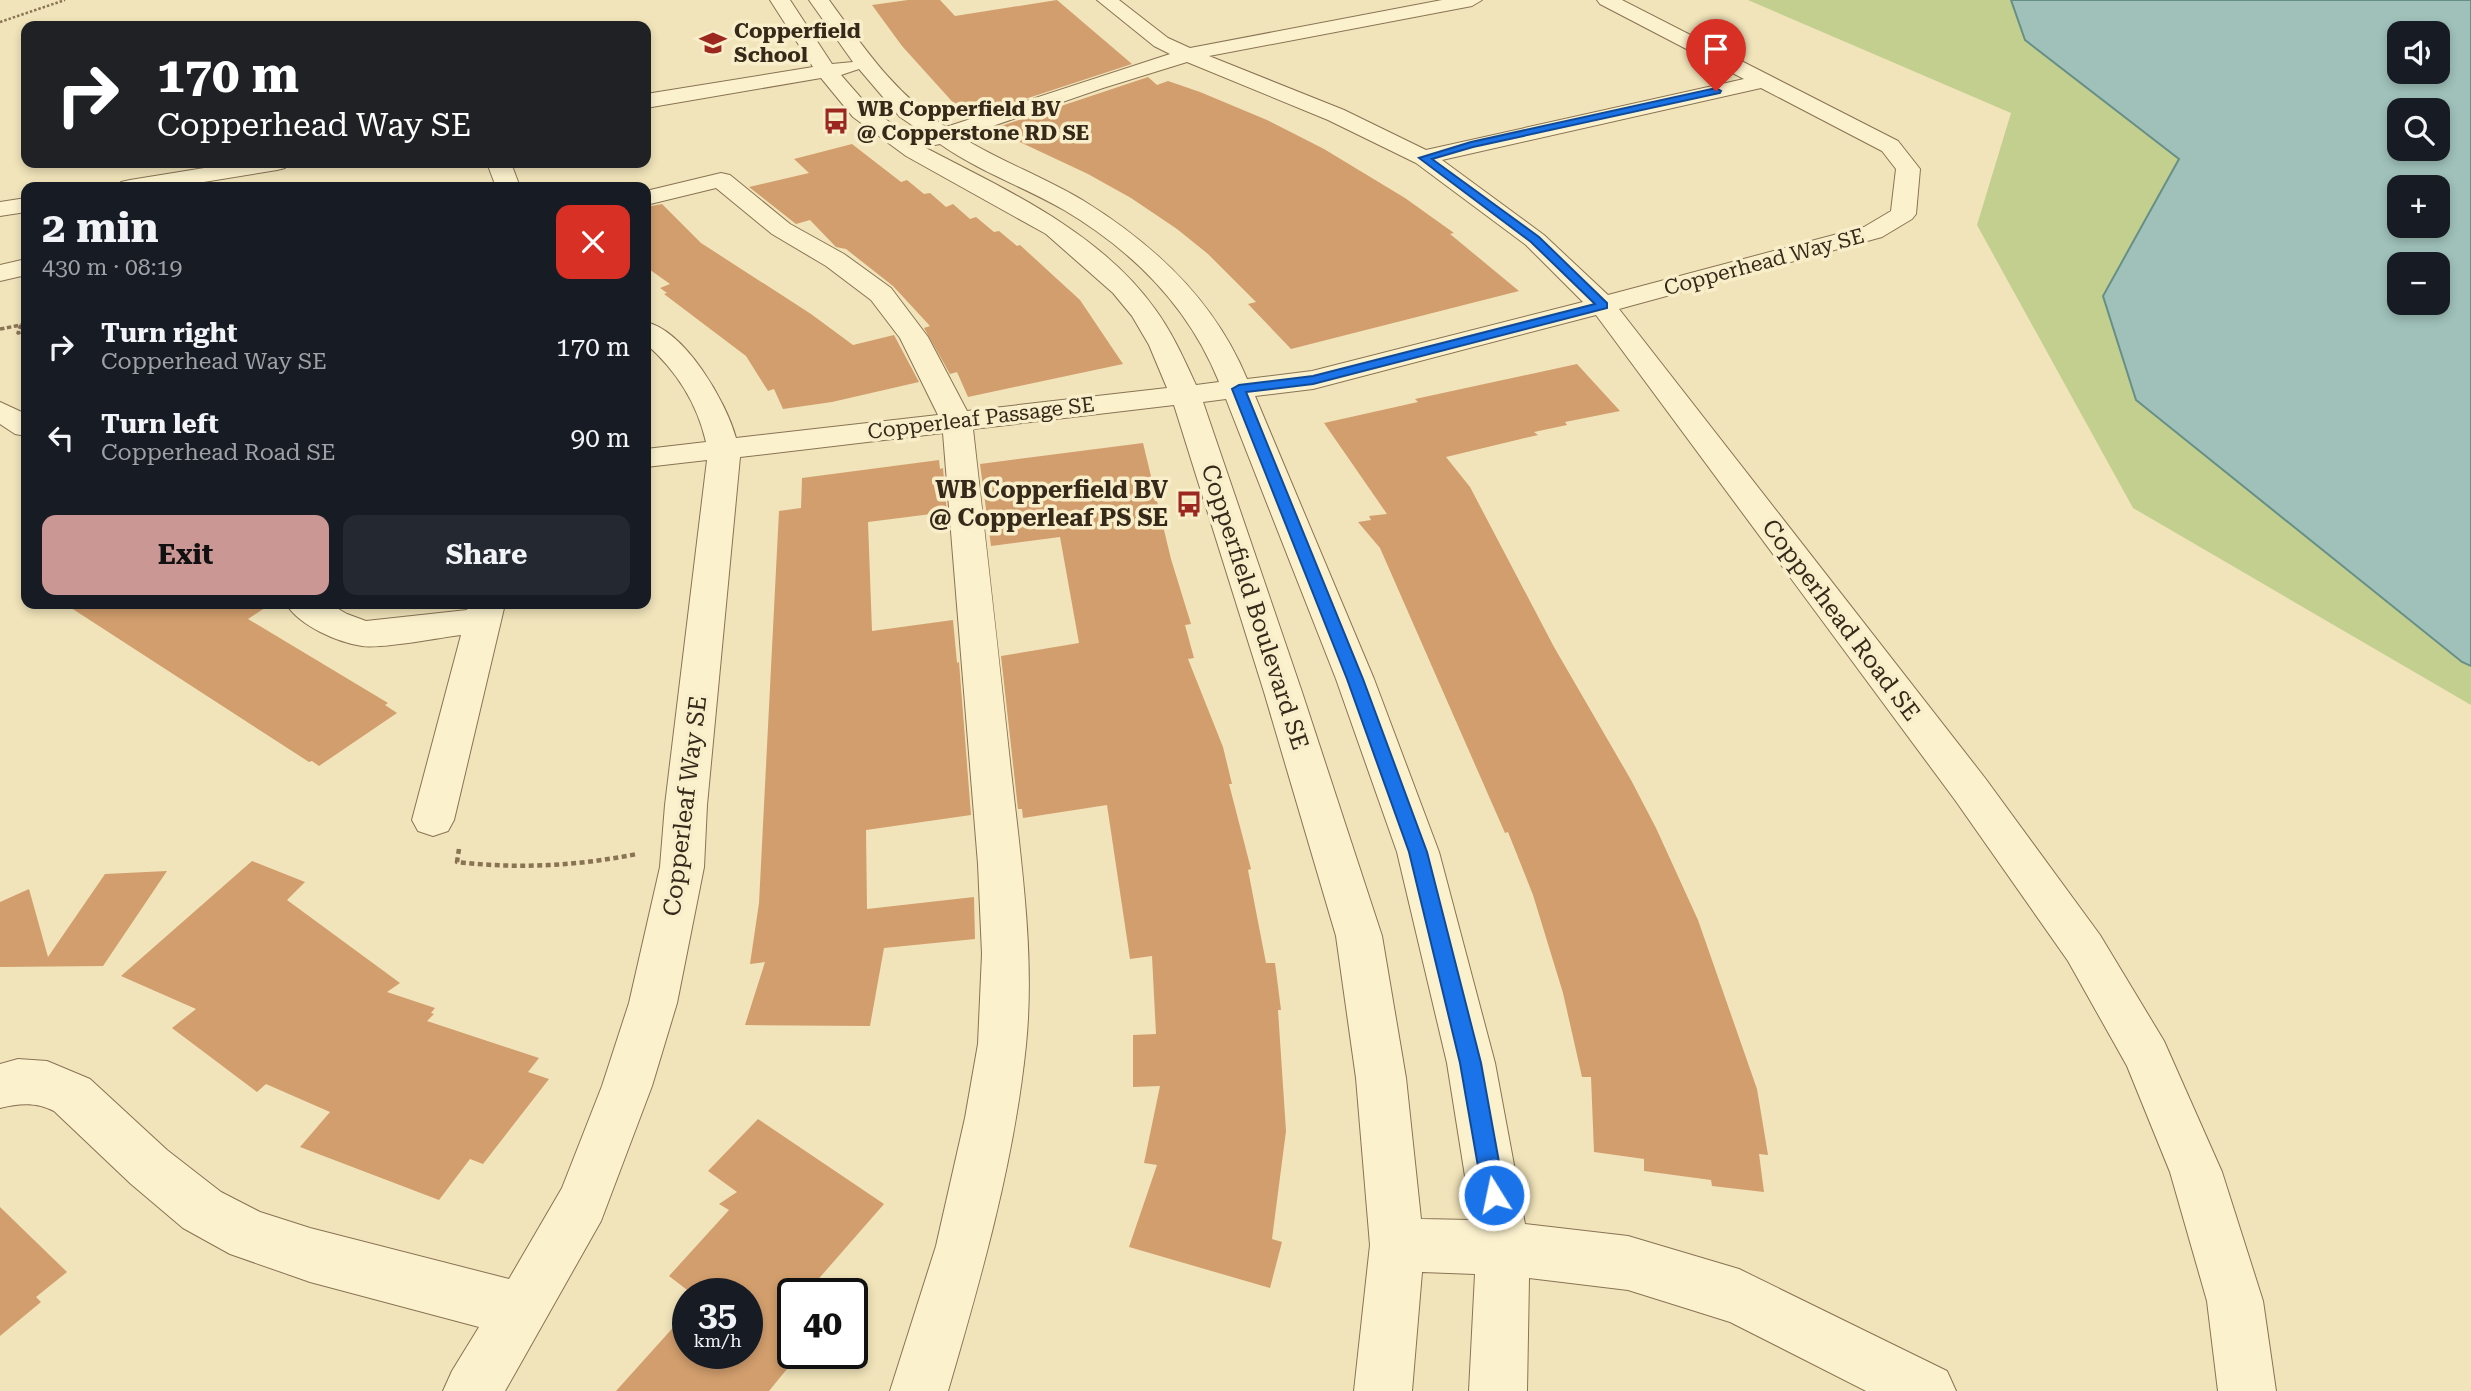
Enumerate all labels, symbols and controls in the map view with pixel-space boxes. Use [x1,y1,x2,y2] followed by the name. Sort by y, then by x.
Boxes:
[734,19,861,67] place label: Copperfield School
[1686,19,1746,91] pin
[2387,21,2450,315] map controls
[2387,21,2450,84] button: sound
[698,28,728,58] school or university icon: Copperfield School
[1697,30,1735,68] icon: arrive
[157,47,299,104] text: 170 m
[42,49,133,140] icon: right
[857,97,1089,145] place label: WB Copperfield BV @ Copperstone RD SE
[2387,98,2450,161] button: search
[157,106,471,144] text: Copperhead Way SE
[821,106,851,136] bus stop icon: WB Copperfield BV @ Copperstone RD SE
[2387,175,2450,238] button: +
[42,203,159,252] text: 2 min
[556,205,630,279] button: close
[1661,224,1867,300] street label: Copperhead Way SE
[2387,252,2450,315] button: −
[42,254,182,281] text: 430 m · 08:19
[101,318,237,348] text: Turn right
[42,328,80,366] icon: right
[556,332,630,362] text: 170 m
[101,348,327,375] text: Copperhead Way SE
[866,392,1096,444] street label: Copperleaf Passage SE
[101,409,219,439] text: Turn left
[42,419,80,457] icon: left
[571,423,630,453] text: 90 m
[101,439,335,466] text: Copperhead Road SE
[1196,461,1314,753] street label: Copperfield Boulevard SE
[929,476,1169,532] place label: WB Copperfield BV @ Copperleaf PS SE
[1174,489,1204,519] bus stop icon: WB Copperfield BV @ Copperleaf PS SE
[1756,514,1926,726] street label: Copperhead Road SE
[42,515,329,595] button: Exit
[343,515,630,595] button: Share
[658,694,712,918] street label: Copperleaf Way SE
[1457,1158,1531,1232] position arrow
[777,1278,868,1369] speed limit sign: 40
[698,1294,737,1335] text: 35
[693,1330,742,1351] text: km/h

